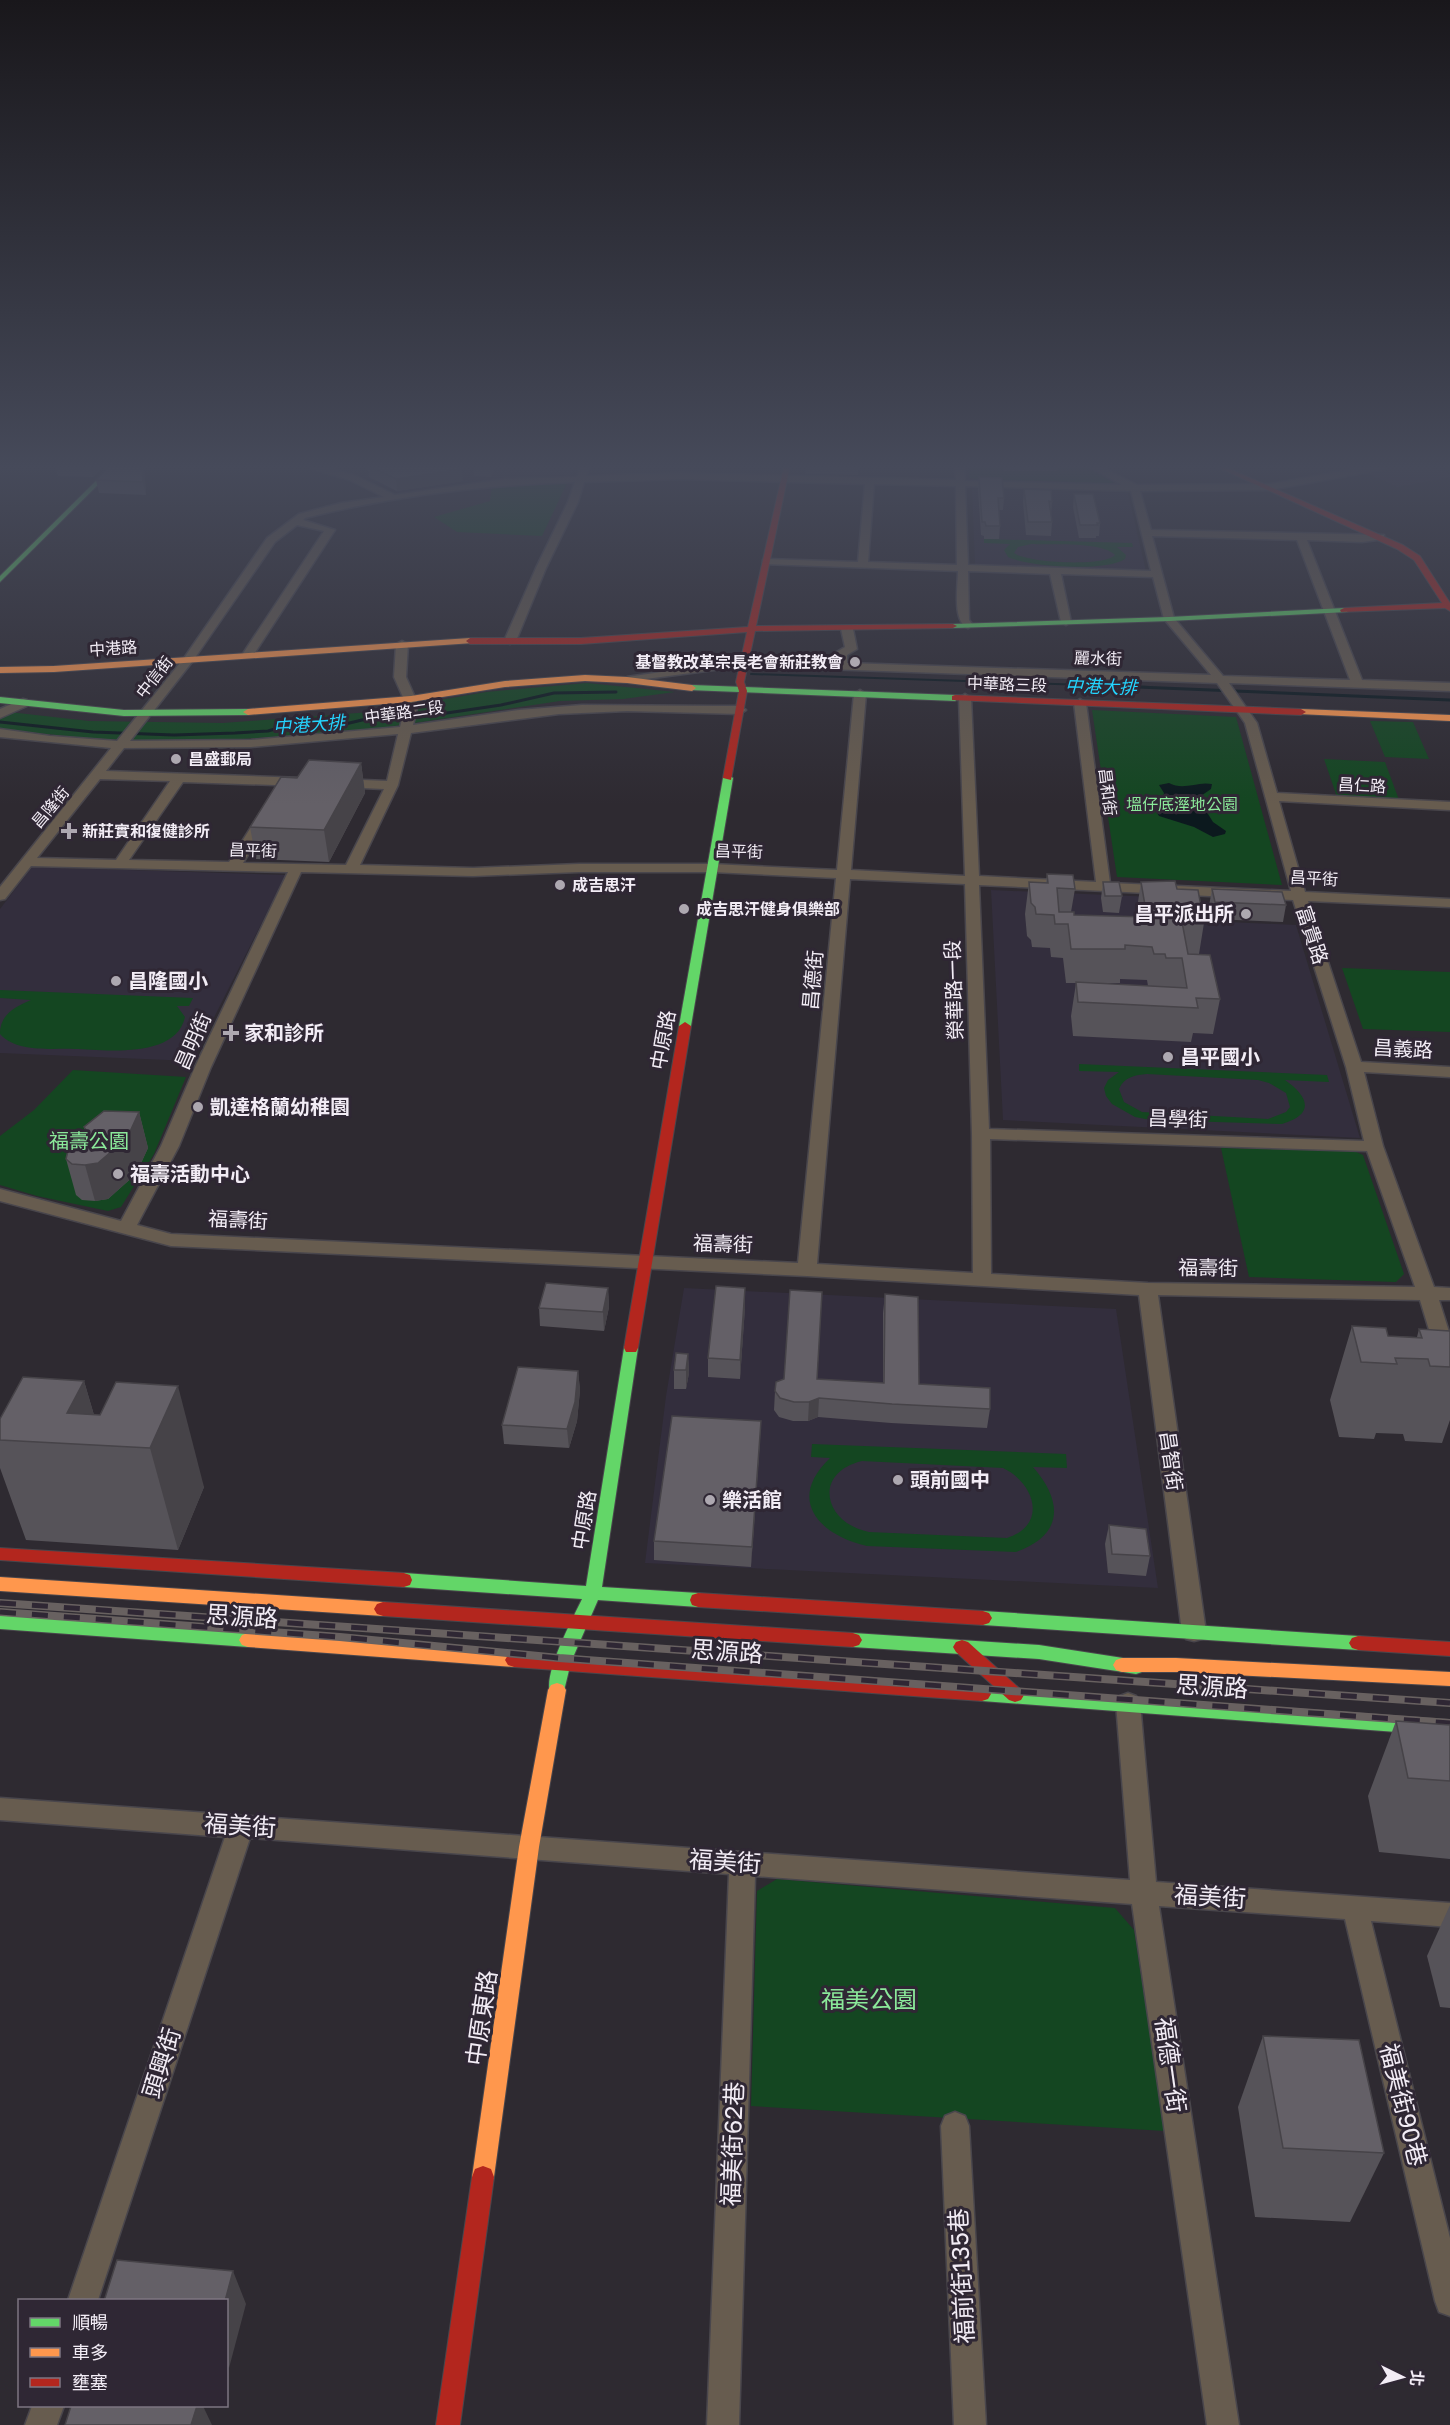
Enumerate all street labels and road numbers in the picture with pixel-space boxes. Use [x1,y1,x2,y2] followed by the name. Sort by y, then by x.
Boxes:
[88,636,138,660] street label: 中港路
[1074,647,1122,669] street label: 麗水街
[131,652,177,702] street label: 中信街
[967,673,1047,695] street label: 中華路三段
[363,697,445,727] street label: 中華路二段
[1095,767,1121,817] street label: 昌和街
[1338,774,1386,796] street label: 昌仁路
[27,782,73,832] street label: 昌隆街
[229,839,277,861] street label: 昌平街
[715,840,763,862] street label: 昌平街
[1290,867,1338,889] street label: 昌平街
[1292,902,1334,967] street label: 富貴路
[939,940,967,1040] street label: 榮華路一段
[797,949,827,1011] street label: 昌德街
[169,1008,215,1073] street label: 昌明街
[645,1008,679,1071] street label: 中原路
[1372,1034,1434,1062] street label: 昌義路
[1148,1105,1208,1131] street label: 昌學街
[207,1205,269,1233] street label: 福壽街
[693,1230,753,1256] street label: 福壽街
[1178,1254,1238,1280] street label: 福壽街
[1156,1429,1188,1492] street label: 昌智街
[566,1488,600,1551] street label: 中原路
[205,1599,279,1632] street label: 思源路
[690,1634,764,1667] street label: 思源路
[1175,1669,1249,1702] street label: 思源路
[203,1808,277,1841] street label: 福美街
[688,1844,762,1877] street label: 福美街
[1173,1879,1247,1912] street label: 福美街
[459,1968,502,2067] street label: 中原東路
[1150,2015,1193,2114] street label: 福德一街
[136,2024,185,2101] street label: 頭興街
[1375,2040,1434,2169] street label: 福美街90巷
[715,2081,748,2207] street label: 福美街62巷
[942,2208,979,2345] street label: 福前街135巷

